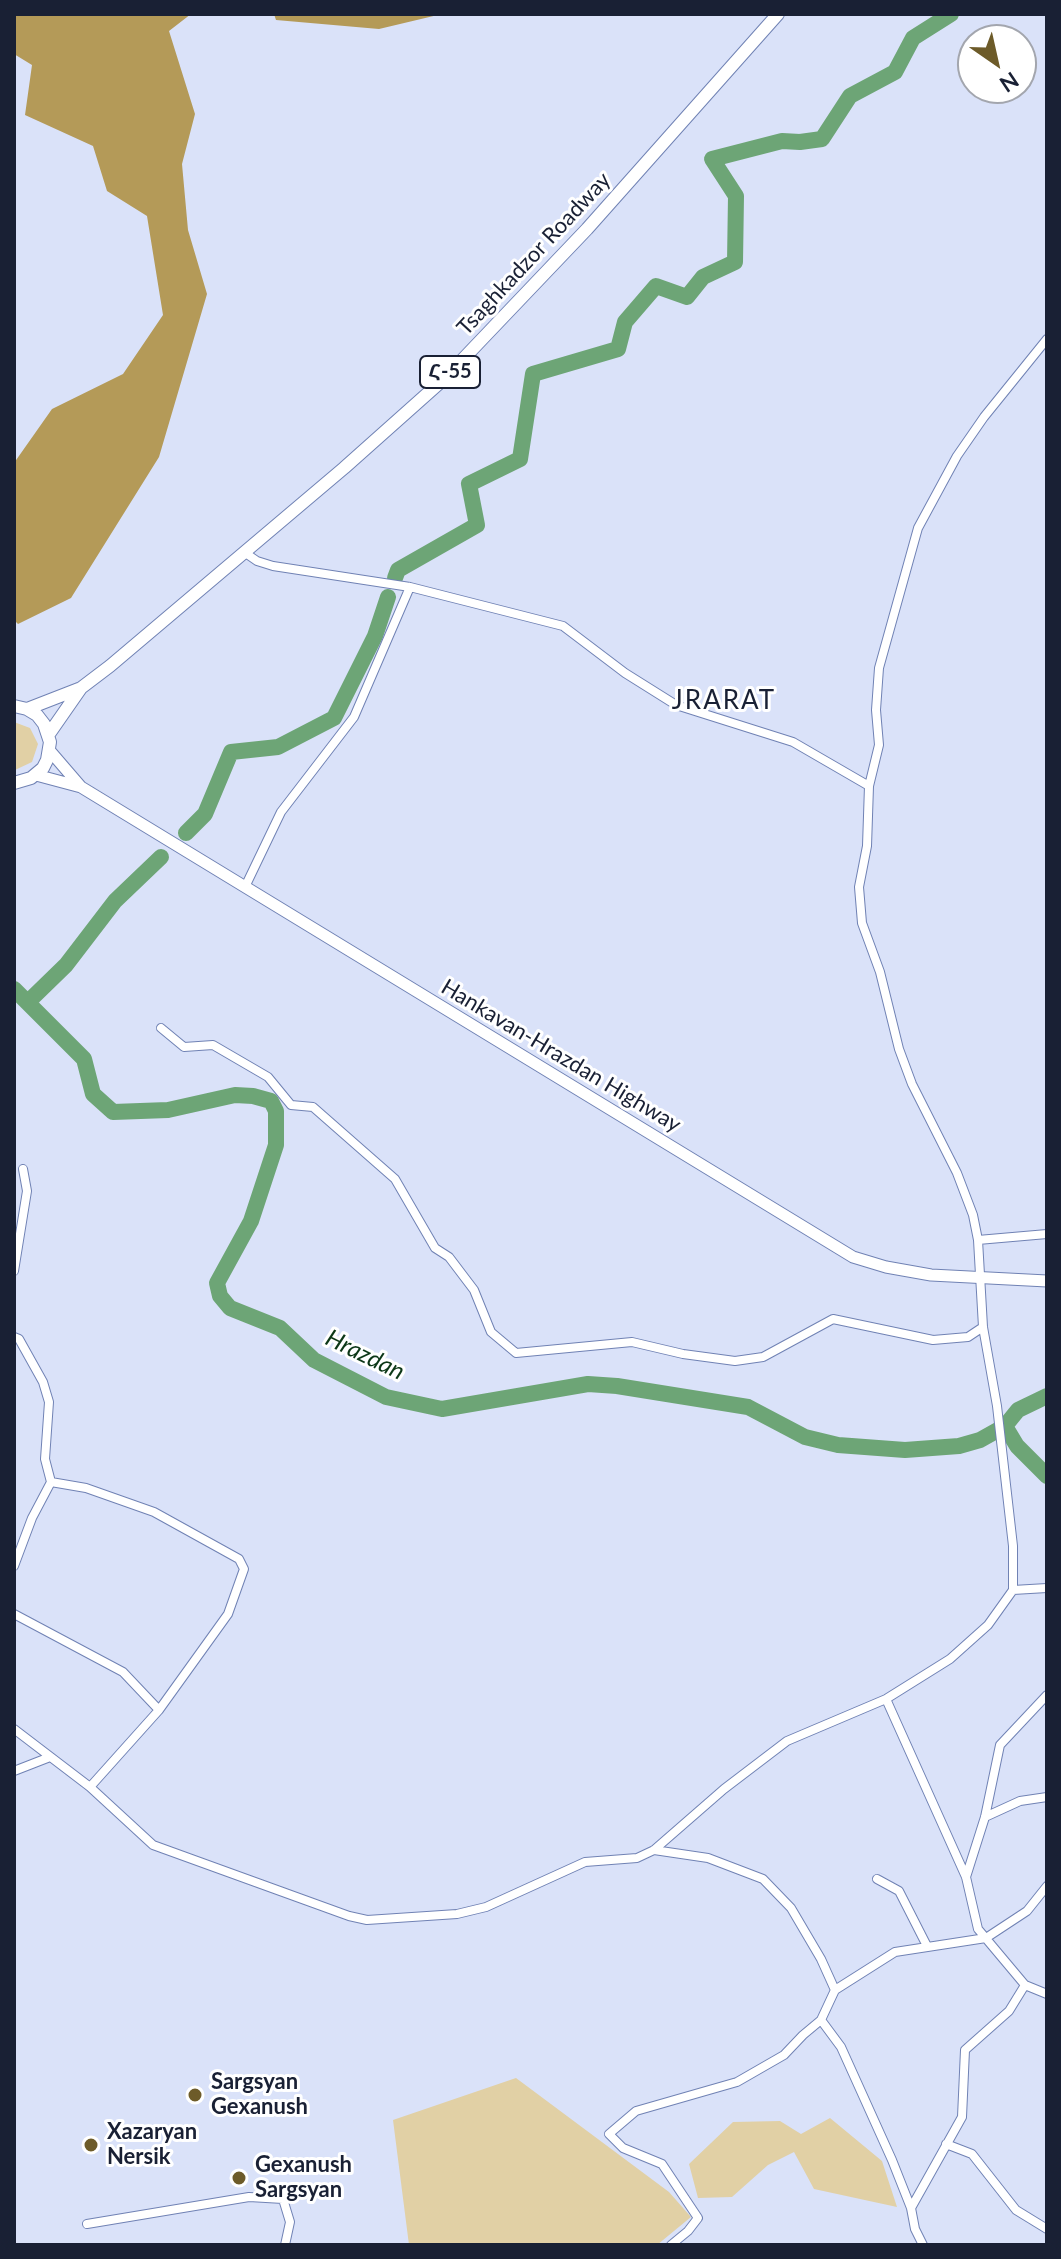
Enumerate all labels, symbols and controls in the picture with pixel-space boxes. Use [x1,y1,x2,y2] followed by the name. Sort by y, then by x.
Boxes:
[957,24,1037,104] north arrow
[995,67,1024,99] text: N
[452,167,616,341] street label: Tsaghkadzor Roadway
[420,356,480,388] road number: Հ-55
[672,685,776,717] district label: JRARAT
[436,974,686,1138] street label: Hankavan-Hrazdan Highway
[321,1324,409,1386] water label: Hrazdan
[211,2069,308,2120] place label: Sargsyan Gexanush
[186,2086,204,2104] marker: Sargsyan Gexanush
[107,2119,197,2170] place label: Xazaryan Nersik
[82,2136,100,2154] marker: Xazaryan Nersik
[255,2152,352,2204] place label: Gexanush Sargsyan
[230,2169,248,2187] marker: Gexanush Sargsyan

